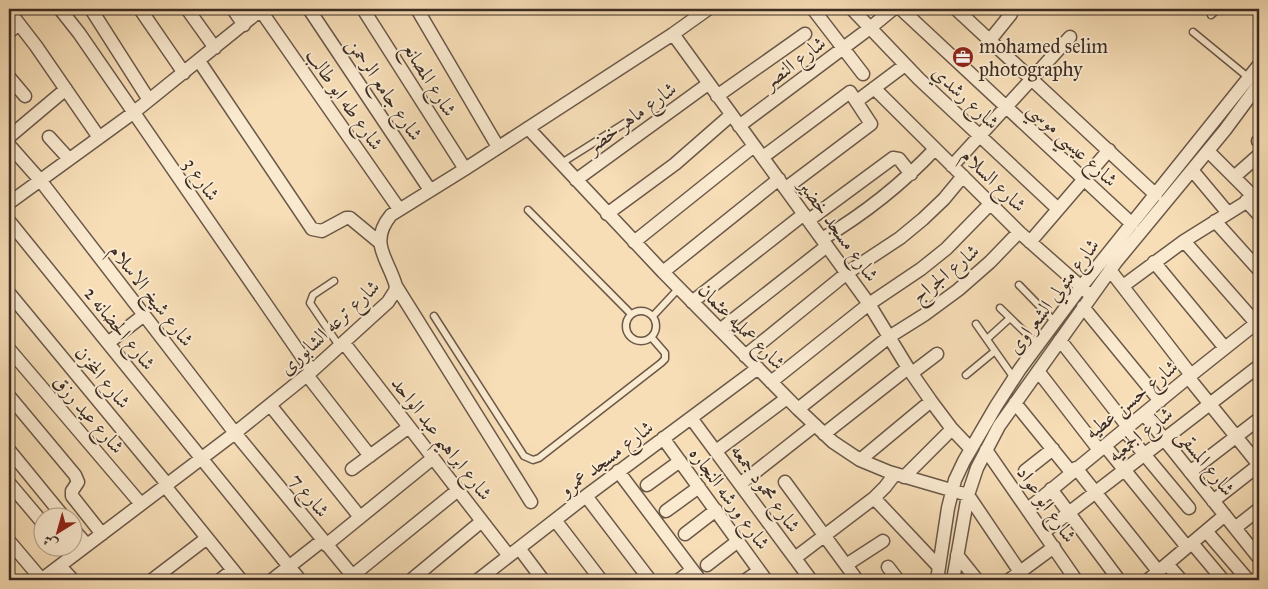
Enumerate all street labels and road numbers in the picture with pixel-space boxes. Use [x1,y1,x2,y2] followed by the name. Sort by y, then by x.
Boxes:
[756,30,834,100] street label: شارع النصر
[337,33,428,148] street label: شارع جامع الرحمن
[393,37,462,124] street label: شارع المصانع
[296,44,389,158] street label: شارع طه ابو طالب
[923,60,1005,138] street label: شارع رشدي
[579,76,684,164] street label: شارع ماهر خضر
[1018,96,1123,197] street label: شارع عيسي موسي
[952,143,1032,221] street label: شارع السلام
[174,153,225,209] street label: شارع 3
[788,172,884,290] street label: شارع مسجد خضير
[1002,234,1109,362] street label: شارع متولي الشعراوى
[906,238,988,312] street label: شارع الجراج
[100,239,200,355] street label: شارع شيخ الاسلام
[274,274,388,384] street label: شارع ترعه الشابورى
[689,277,791,379] street label: شارع عمليه عثمان
[74,281,161,378] street label: شارع الحضانه 2
[65,341,136,417] street label: شارع المخزن
[1079,354,1186,449] street label: شارع حسن عطيه
[44,370,130,462] street label: شارع عيد رزق
[380,371,498,510] street label: شارع ابراهيم عبد الواحد
[1103,401,1181,472] street label: شارع الجمعيه
[553,415,661,507] street label: شارع مسجد عمرو
[1167,423,1240,504] street label: شارع المسقى
[721,439,806,540] street label: شارع محمود جمعه
[680,442,775,558] street label: شارع ورشه النجاره
[1007,461,1082,550] street label: شارع ابو عواد
[280,468,335,526] street label: شارع 7

